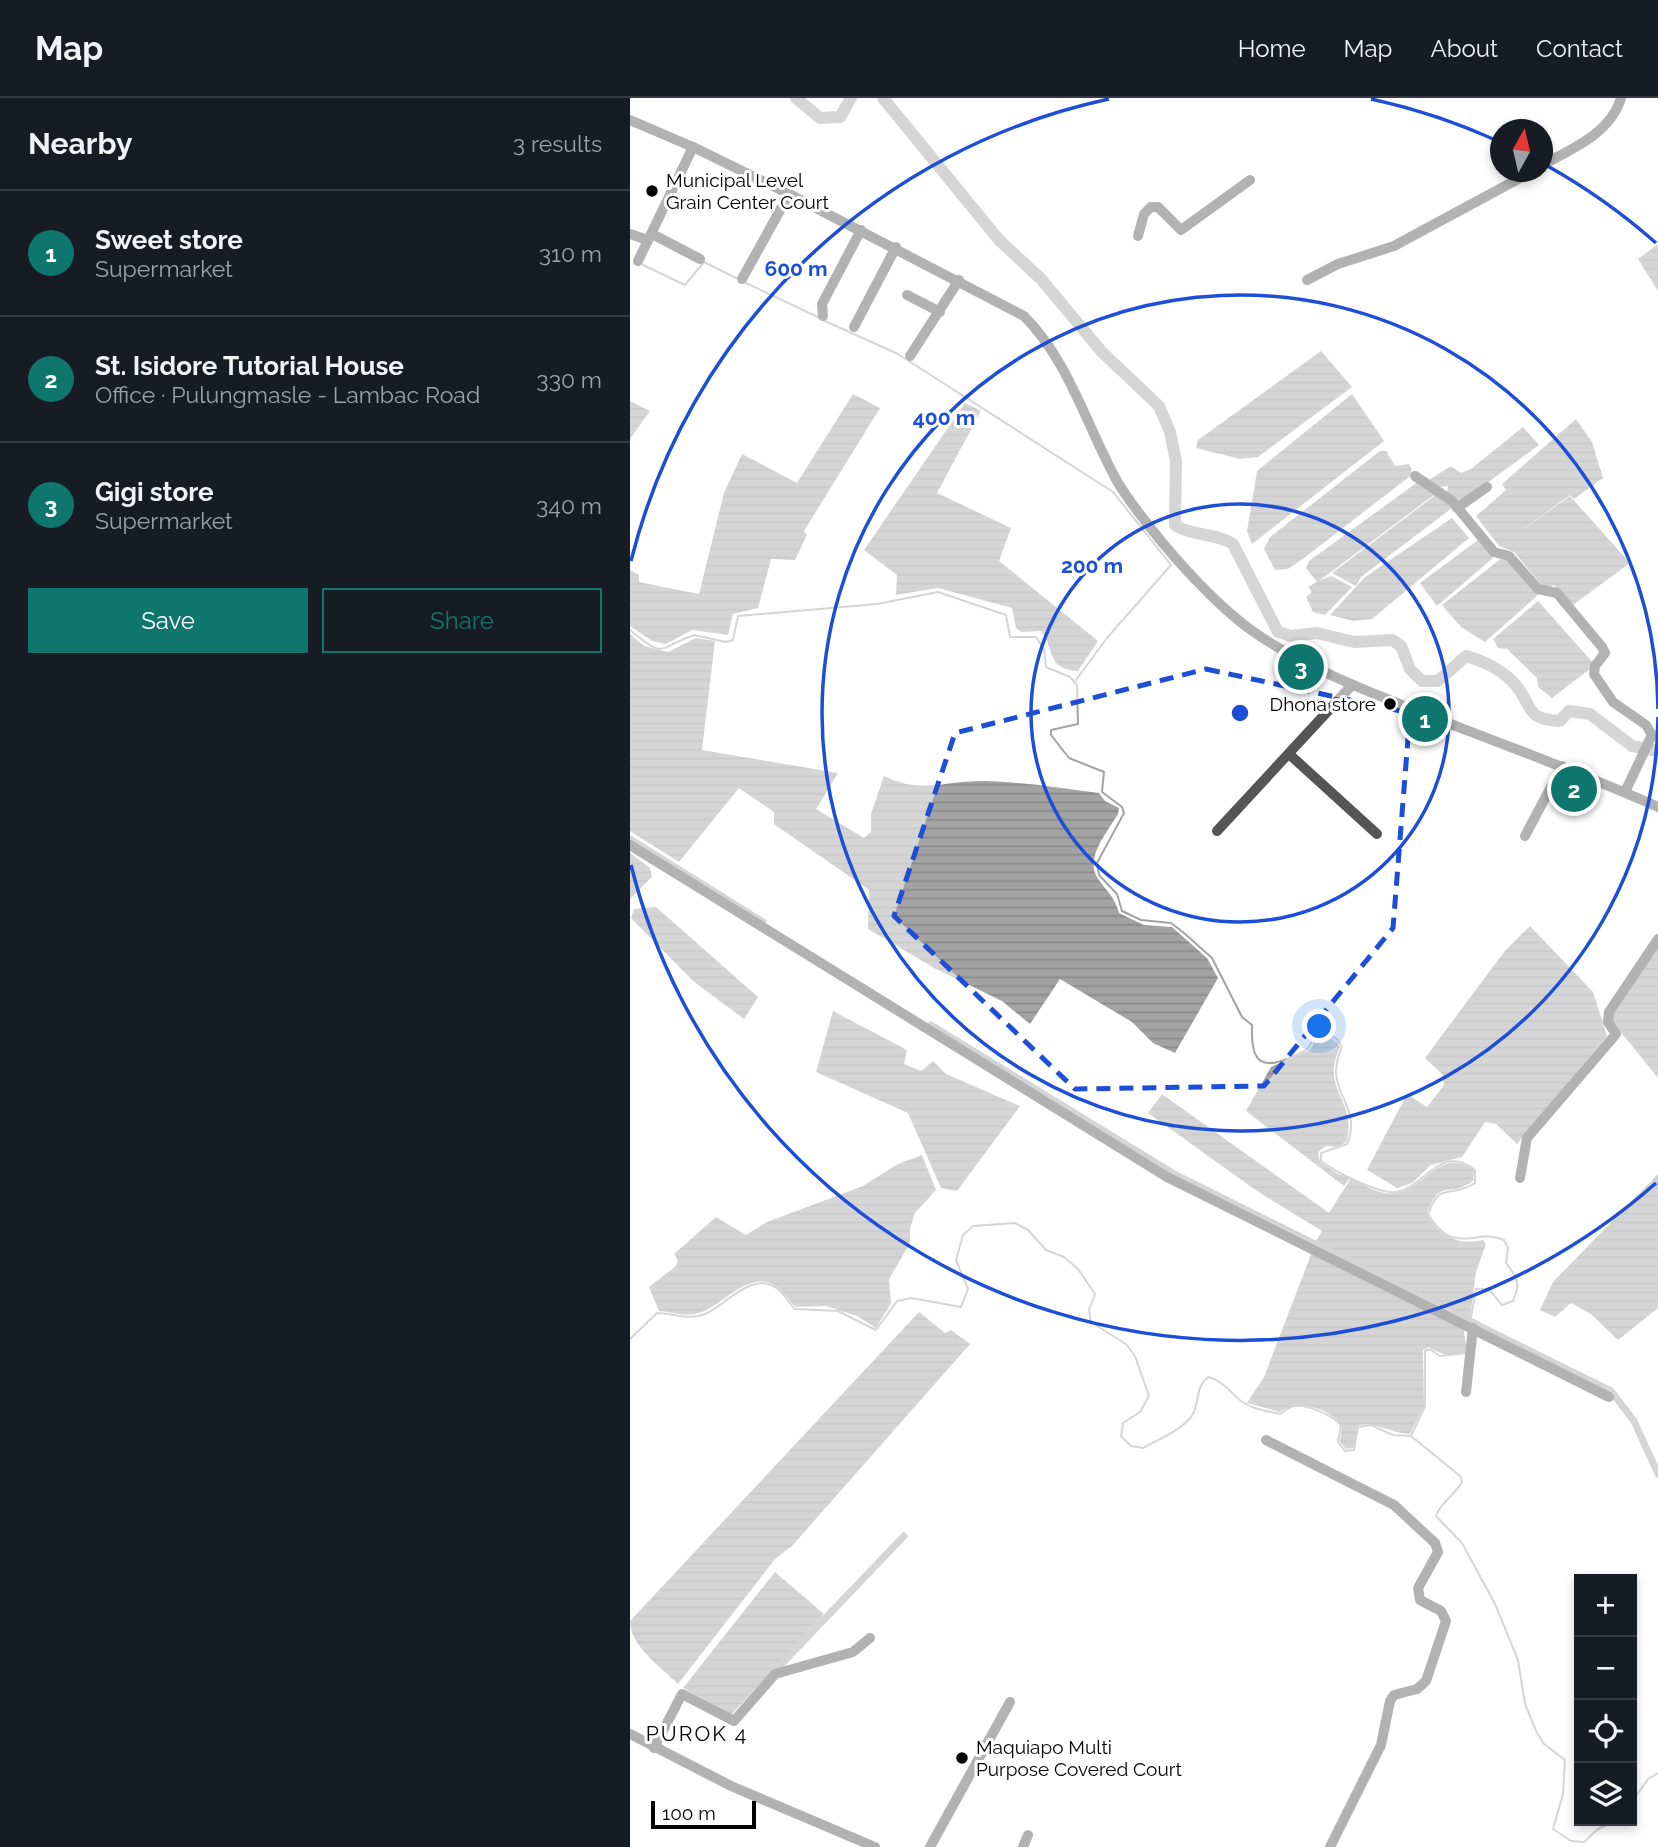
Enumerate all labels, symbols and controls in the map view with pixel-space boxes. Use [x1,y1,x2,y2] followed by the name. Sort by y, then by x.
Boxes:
[35,29,103,68] text: Map
[1238,34,1306,63] text: Home
[1344,34,1392,63] text: Map
[1430,34,1498,63] text: About
[1536,34,1623,63] text: Contact
[1490,119,1553,182] north arrow
[28,126,132,161] text: Nearby
[513,130,602,157] text: 3 results
[666,169,830,213] place label: Municipal Level Grain Center Court
[644,183,660,199] marker: Municipal Level Grain Center Court
[95,225,243,255] text: Sweet store
[45,240,57,267] text: 1
[539,240,602,267] text: 310 m
[95,255,233,282] text: Supermarket
[764,256,828,281] text: 600 m
[95,351,404,381] text: St. Isidore Tutorial House
[45,366,57,393] text: 2
[536,366,602,393] text: 330 m
[95,381,480,408] text: Office · Pulungmasle - Lambac Road
[913,405,975,430] text: 400 m
[95,477,214,507] text: Gigi store
[45,492,57,519] text: 3
[536,492,602,519] text: 340 m
[95,507,233,534] text: Supermarket
[1061,553,1123,578] text: 200 m
[28,588,308,653] button: Save
[322,588,602,653] button: Share
[1278,641,1324,693] pin: 3
[1270,693,1376,715] place label: Dhona store
[1402,693,1448,745] pin: 1
[1382,696,1398,712] marker: Dhona store
[1228,701,1252,725] centre of rings
[1551,763,1597,815] pin: 2
[1302,1009,1336,1043] your location
[1574,1574,1637,1826] map controls
[1574,1574,1637,1637] button: +
[1574,1637,1637,1700] button: −
[1574,1700,1637,1763] button: locate
[646,1721,748,1746] district label: PUROK 4
[976,1736,1182,1780] place label: Maquiapo Multi Purpose Covered Court
[954,1750,970,1766] marker: Maquiapo Multi Purpose Covered Court
[1574,1763,1637,1826] button: layers
[651,1798,756,1830] scale bar
[662,1802,716,1824] text: 100 m

